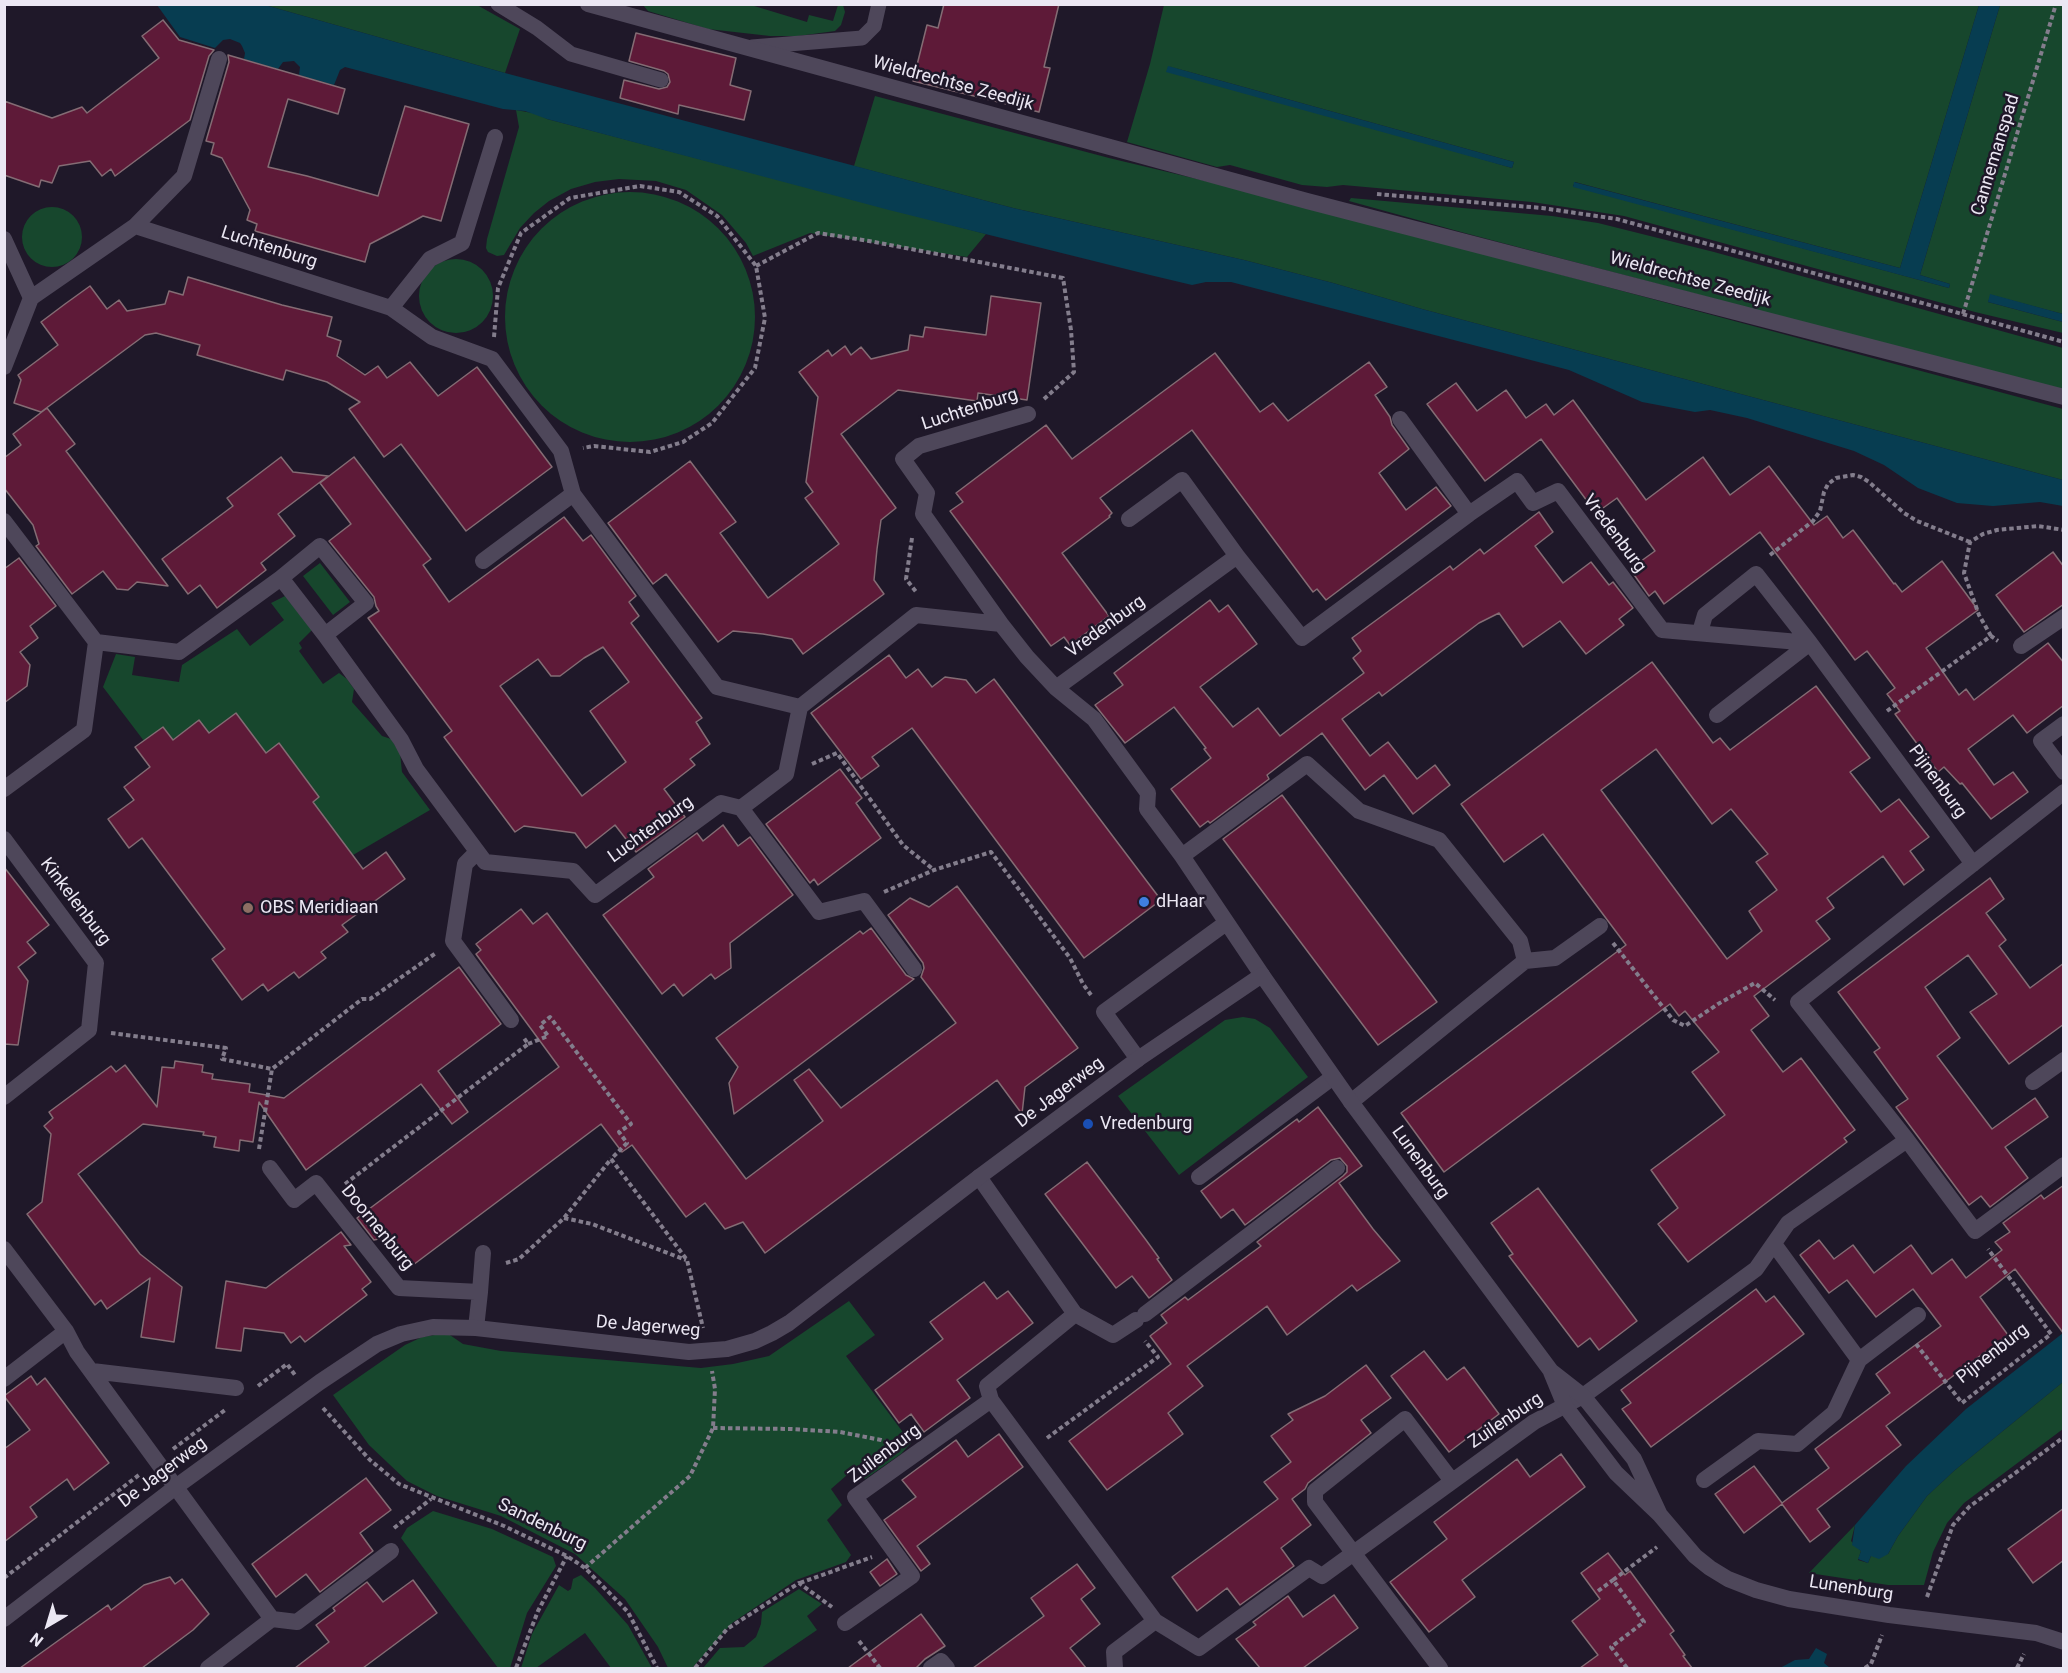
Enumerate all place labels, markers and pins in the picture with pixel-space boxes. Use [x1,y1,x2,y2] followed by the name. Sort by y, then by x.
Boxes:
[1156,891,1205,913] place label: dHaar
[1137,895,1151,909] marker: dHaar
[260,897,379,919] place label: OBS Meridiaan
[241,901,255,915] marker: OBS Meridiaan
[1100,1113,1192,1135] place label: Vredenburg
[1081,1117,1095,1131] marker: Vredenburg

